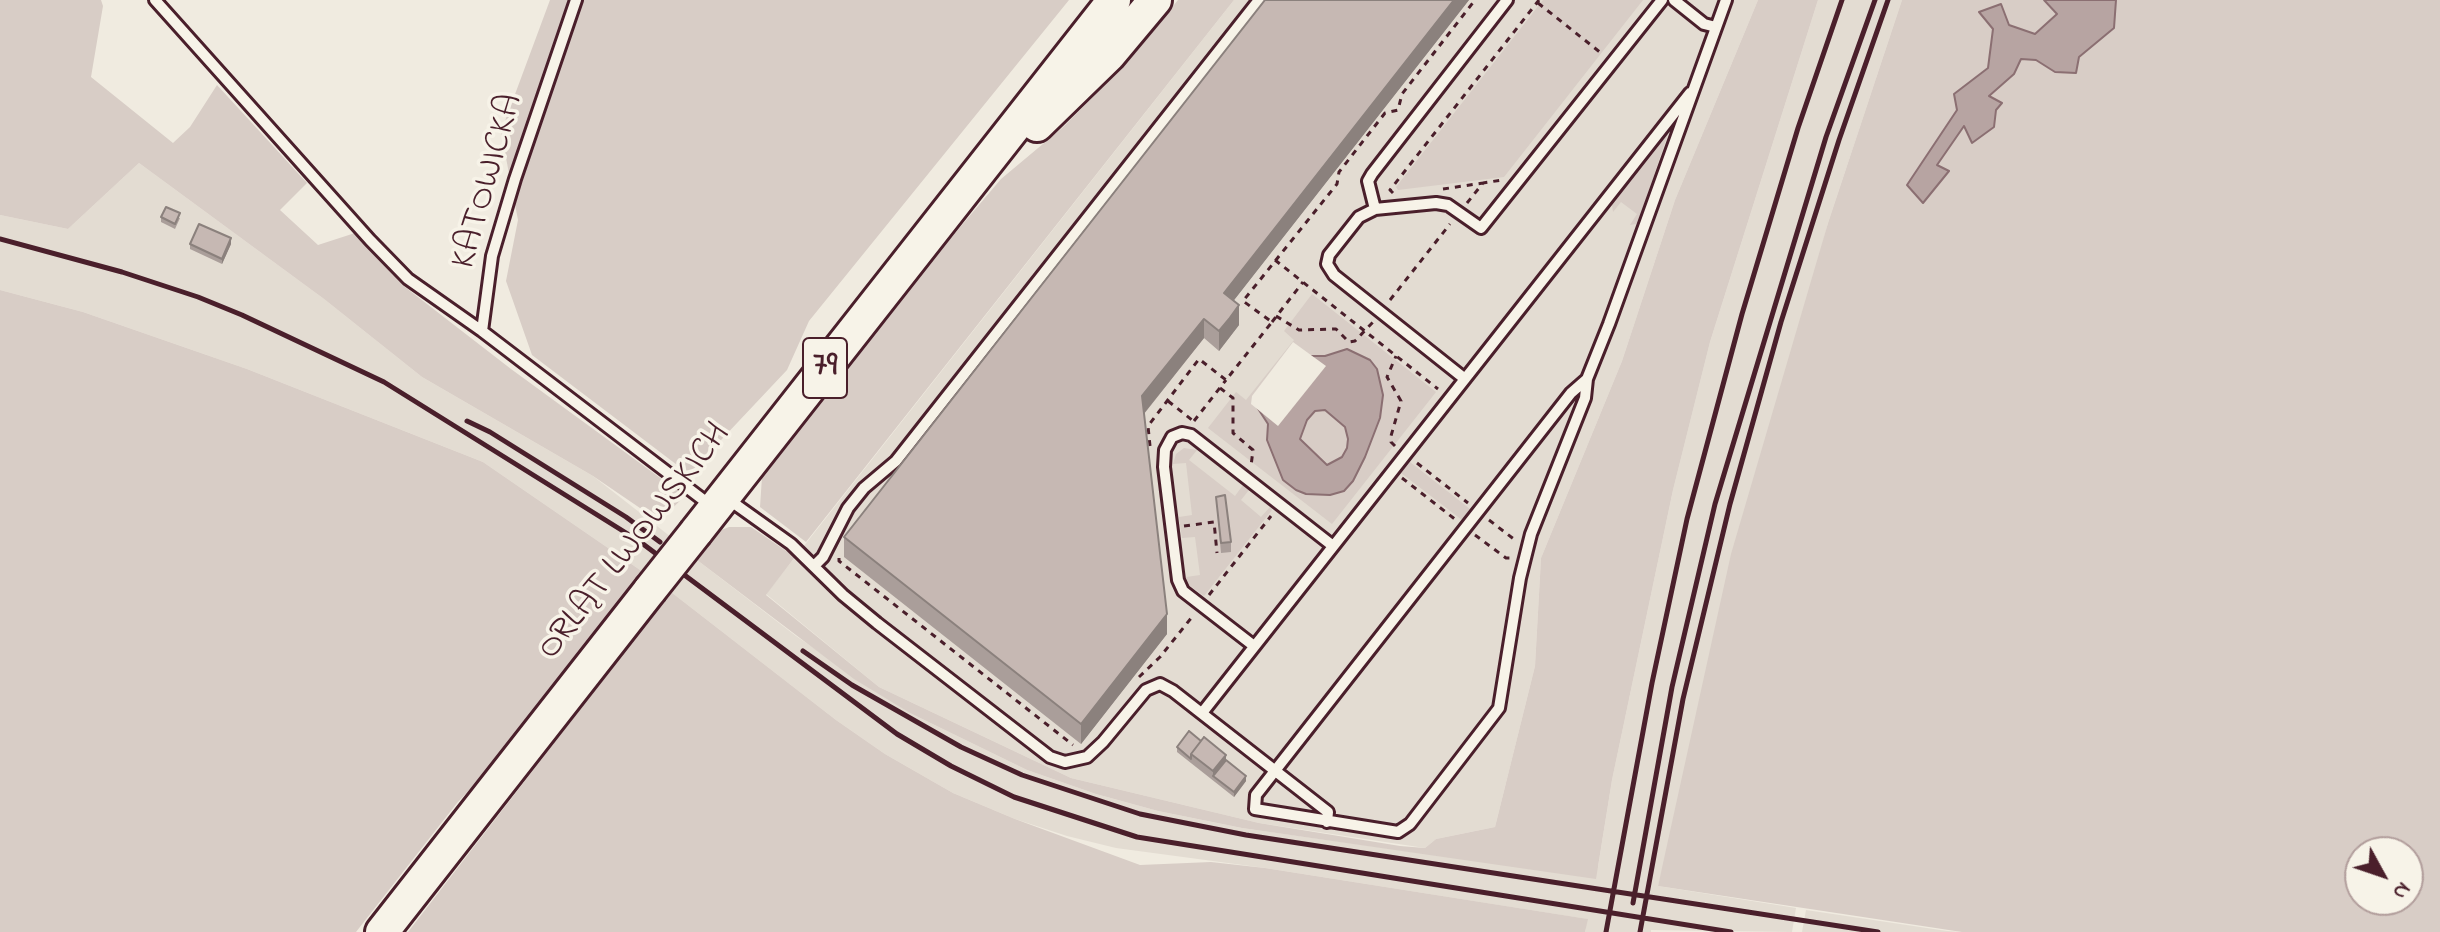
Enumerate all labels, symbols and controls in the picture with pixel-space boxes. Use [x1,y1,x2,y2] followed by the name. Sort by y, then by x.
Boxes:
[444,90,536,274] street label: KATOWICKA
[803,338,847,398] road number: 79
[530,416,742,670] street label: ORLĄT LWOWSKICH
[2344,836,2424,916] north arrow
[2384,874,2418,906] text: N

